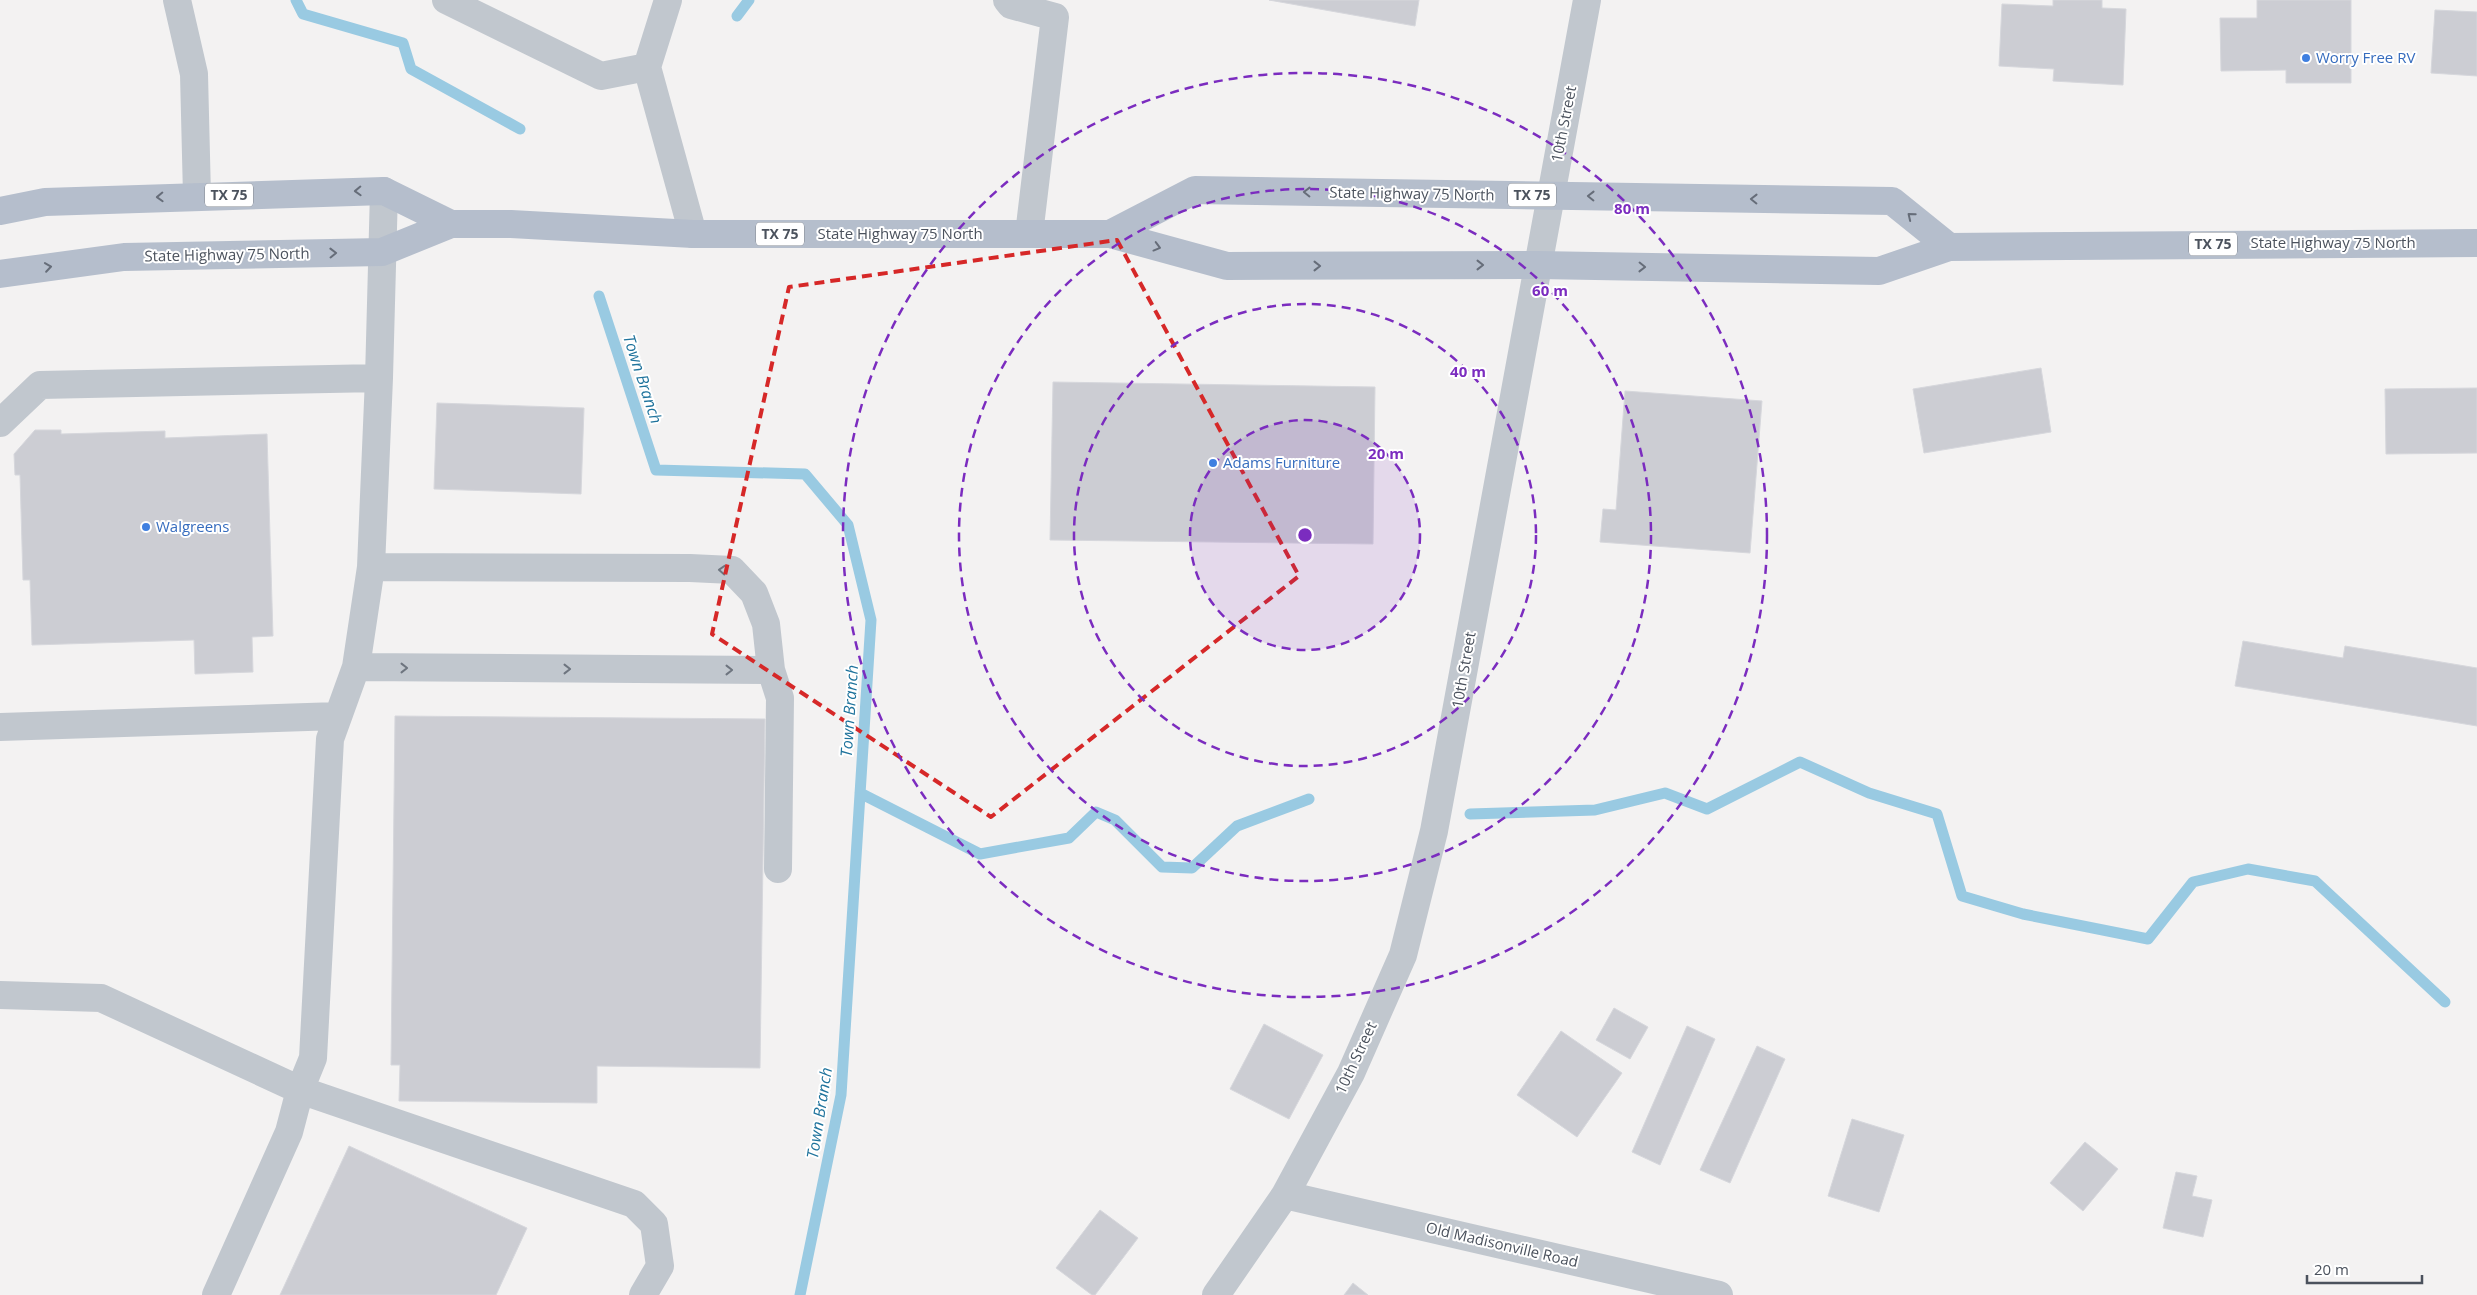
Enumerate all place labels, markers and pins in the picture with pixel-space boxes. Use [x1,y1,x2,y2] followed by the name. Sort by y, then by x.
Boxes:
[2316,47,2415,67] place label: Worry Free RV
[2300,52,2312,64] marker: Worry Free RV
[1223,452,1340,472] place label: Adams Furniture
[1207,457,1219,469] marker: Adams Furniture
[156,516,229,536] place label: Walgreens
[140,521,152,533] marker: Walgreens
[1296,526,1314,544] centre of rings

